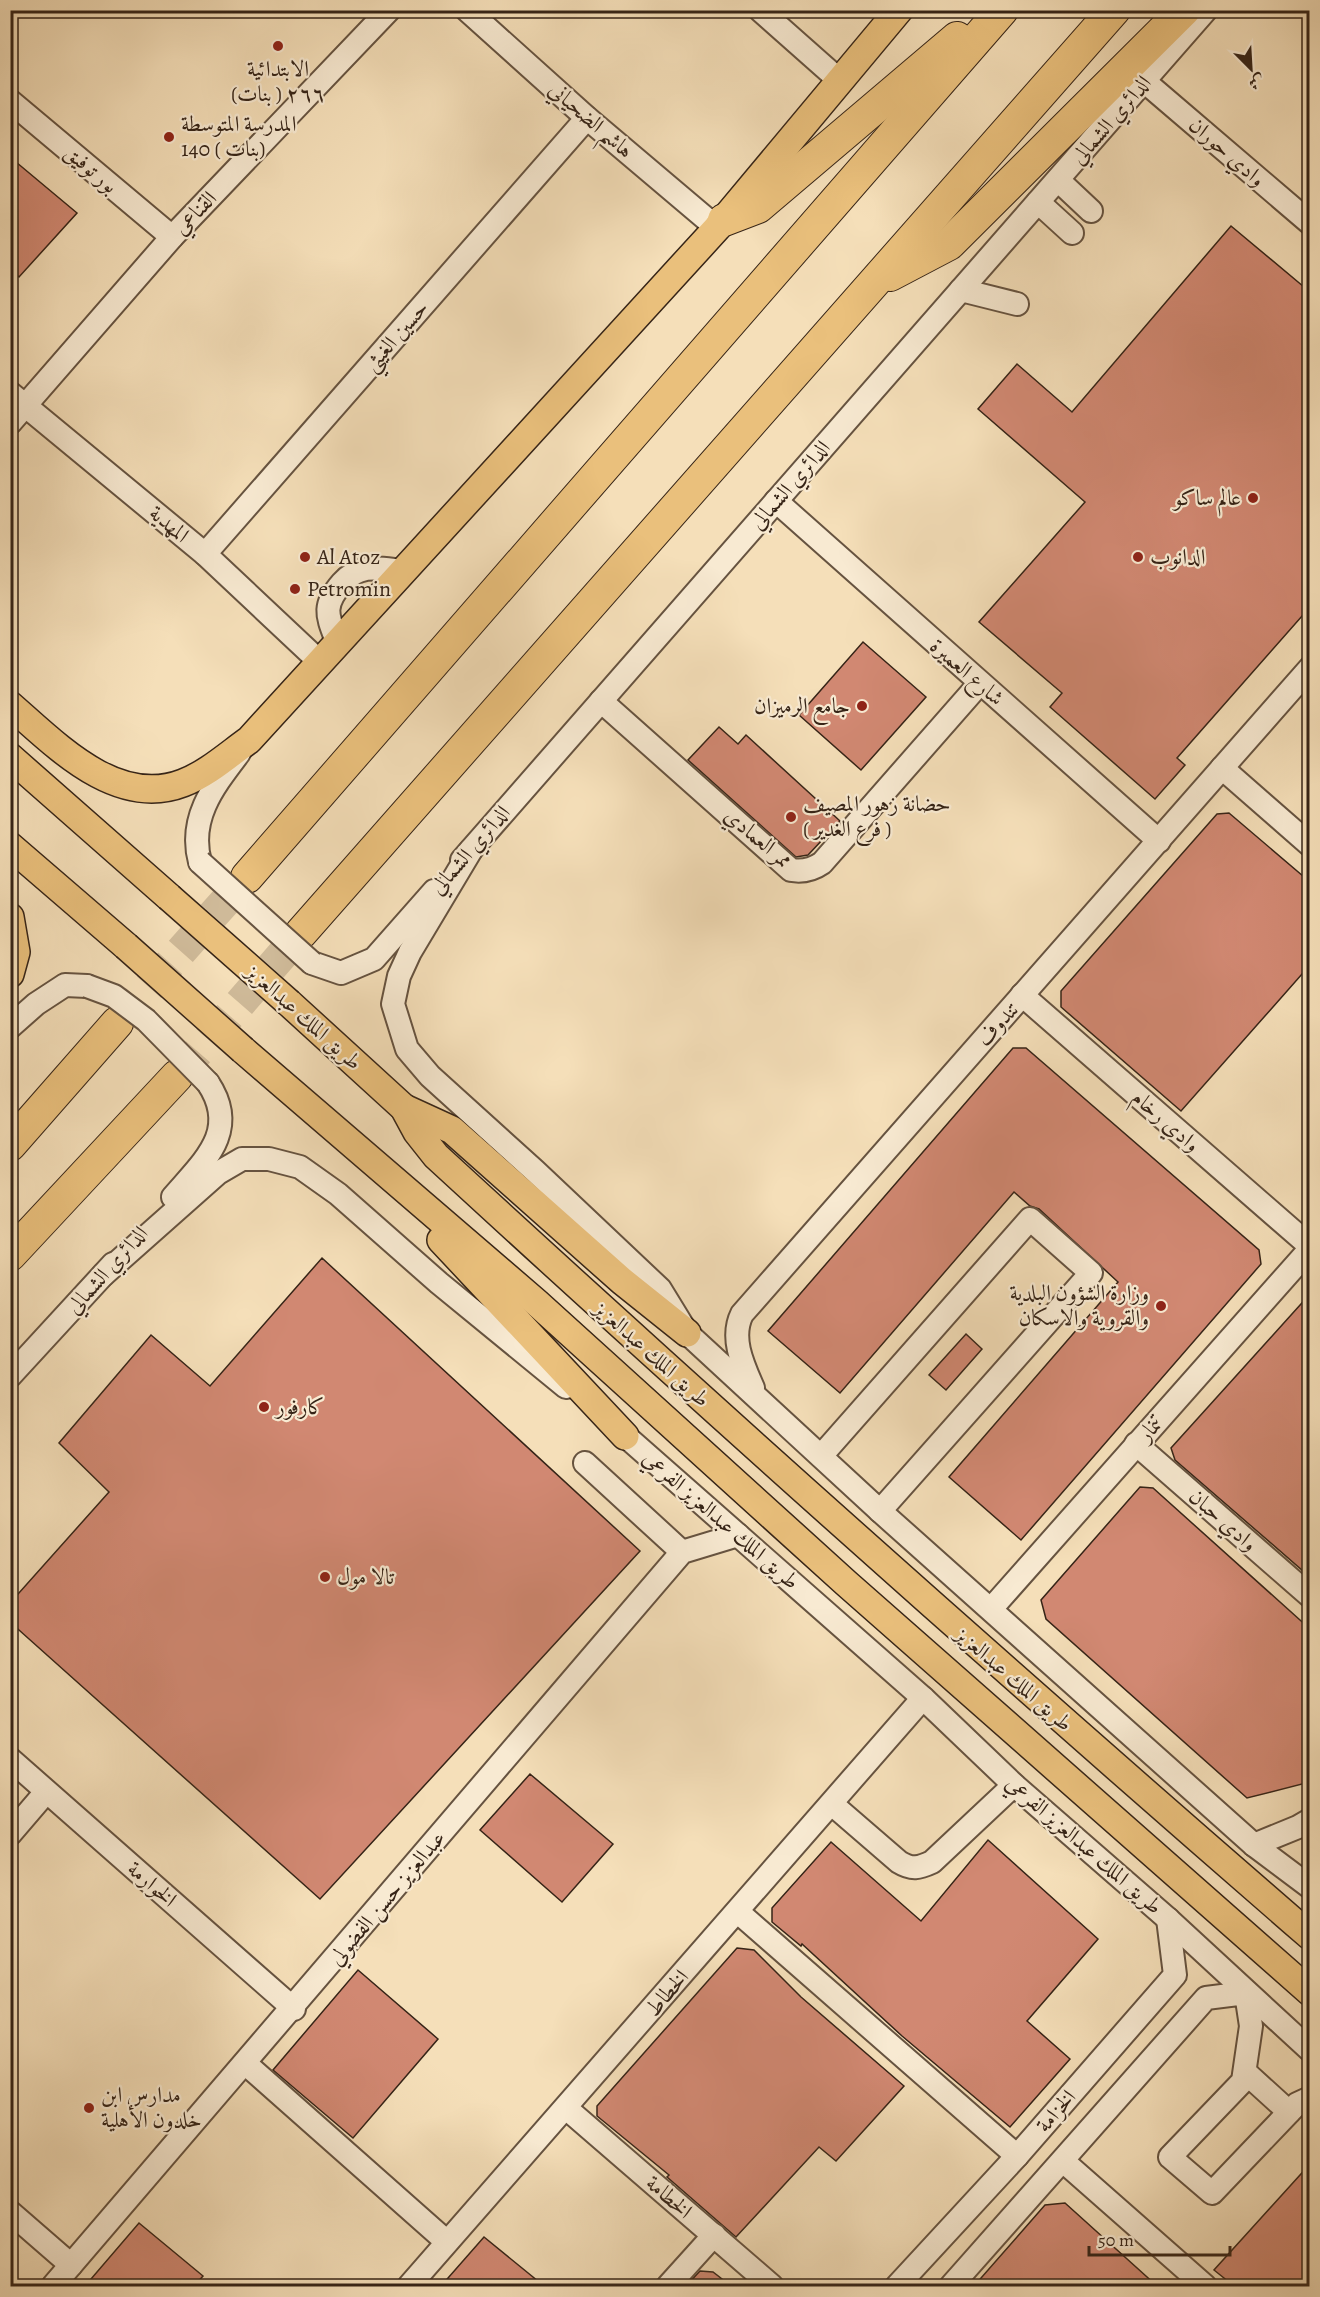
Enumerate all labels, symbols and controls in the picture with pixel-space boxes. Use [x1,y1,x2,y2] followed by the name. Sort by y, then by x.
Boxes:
[271,39,285,53] marker: الابتدائية ٢٦٦ ( بنات)
[1221,39,1281,99] north arrow
[231,54,325,109] place label: الابتدائية ٢٦٦ ( بنات)
[1064,69,1161,173] street label: الدائري الشمالي
[1245,69,1268,95] text: ش
[538,75,640,170] street label: هاشم الضحياني
[181,109,296,164] place label: المدرسة المتوسطة 140 ( بنات)
[1181,110,1272,195] street label: وادي حوران
[162,130,176,144] marker: المدرسة المتوسطة 140 ( بنات)
[58,138,124,200] street label: بور توفيق
[167,184,226,244] street label: القناعي
[356,294,439,382] street label: حسين الغيثي
[743,434,840,538] street label: الدائري الشمالي
[1172,483,1241,517] place label: عالم ساكو
[1246,491,1260,505] marker: عالم ساكو
[142,498,196,550] street label: المهدية
[316,542,380,572] place label: Al Atoz
[1150,542,1206,572] place label: الدانوب
[298,550,312,564] marker: Al Atoz
[1131,550,1145,564] marker: الدانوب
[307,574,391,604] place label: Petromin
[288,582,302,596] marker: Petromin
[921,631,1011,715] street label: شارع العميرة
[754,691,850,725] place label: جامع الرميزان
[855,699,869,713] marker: جامع الرميزان
[803,789,951,847] place label: حضانة زهور المصيف ( فرع الغدير )
[423,799,520,903] street label: الدائري الشمالي
[716,801,798,877] street label: ممر العمادي
[784,810,798,824] marker: حضانة زهور المصيف ( فرع الغدير )
[238,955,368,1077] street label: طريق الملك عبدالعزيز
[970,995,1026,1053] street label: تندوف
[1123,1083,1207,1162] street label: وادي رخام
[59,1219,157,1323] street label: الدائري الشمالي
[1010,1278,1149,1333] place label: وزارة الشؤون البلدية والقروية والاسكان
[586,1292,716,1414] street label: طريق الملك عبدالعزيز
[1154,1299,1168,1313] marker: وزارة الشؤون البلدية والقروية والاسكان
[274,1392,325,1422] place label: كارفور
[257,1400,271,1414] marker: كارفور
[1129,1409,1171,1450] street label: تنمار
[634,1443,806,1599] street label: طريق الملك عبدالعزيز الفرعي
[1181,1482,1264,1560] street label: وادي حبان
[337,1562,395,1592] place label: تالا مول
[318,1570,332,1584] marker: تالا مول
[947,1618,1079,1738] street label: طريق الملك عبدالعزيز
[997,1768,1169,1924] street label: طريق الملك عبدالعزيز الفرعي
[321,1824,455,1974] street label: عبدالعزيز حسن الفضولي
[121,1854,183,1914] street label: الخوارمة
[638,1963,696,2023] street label: الخطاط
[101,2080,202,2135] place label: مدارس ابن خلدون الأهلية
[1029,2083,1083,2139] street label: الخزامة
[82,2101,96,2115] marker: مدارس ابن خلدون الأهلية
[639,2168,699,2226] street label: الخطامة
[1089,2219,1230,2257] scale bar
[1098,2228,1134,2252] text: 50 m

